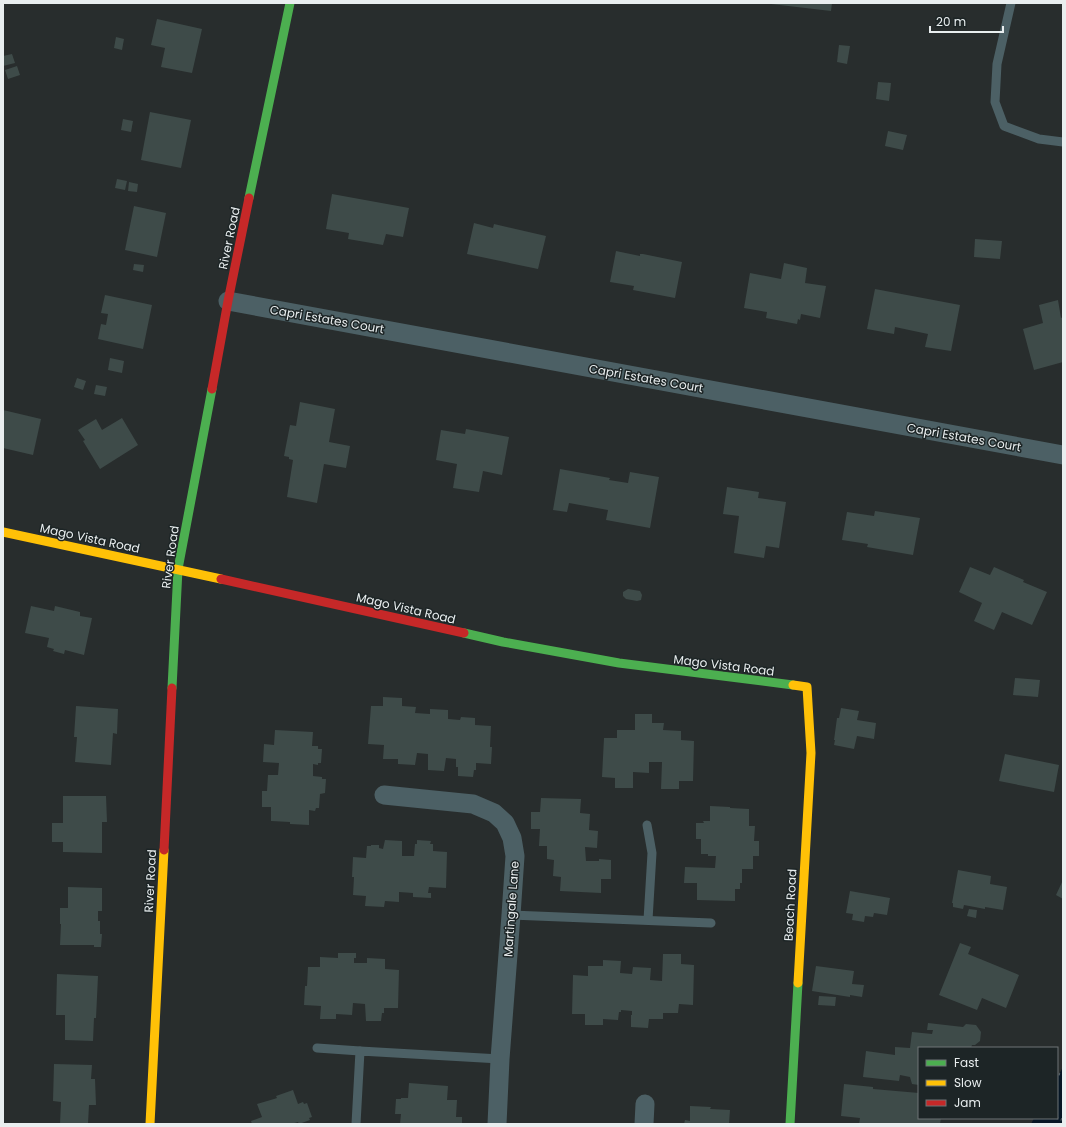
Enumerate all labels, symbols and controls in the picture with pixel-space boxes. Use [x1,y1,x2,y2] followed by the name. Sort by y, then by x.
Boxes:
[930,8,1003,34] scale bar
[936,13,966,30] text: 20 m
[214,205,244,271] street label: River Road
[269,301,385,337] street label: Capri Estates Court
[588,360,704,396] street label: Capri Estates Court
[906,419,1022,455] street label: Capri Estates Court
[39,519,141,557] street label: Mago Vista Road
[157,524,183,590] street label: River Road
[355,588,457,628] street label: Mago Vista Road
[673,650,775,680] street label: Mago Vista Road
[140,849,160,913] street label: River Road
[499,860,523,958] street label: Martingale Lane
[780,868,800,942] street label: Beach Road
[918,1047,1058,1119] legend
[954,1054,979,1071] text: Fast
[954,1074,982,1091] text: Slow
[954,1094,981,1111] text: Jam

